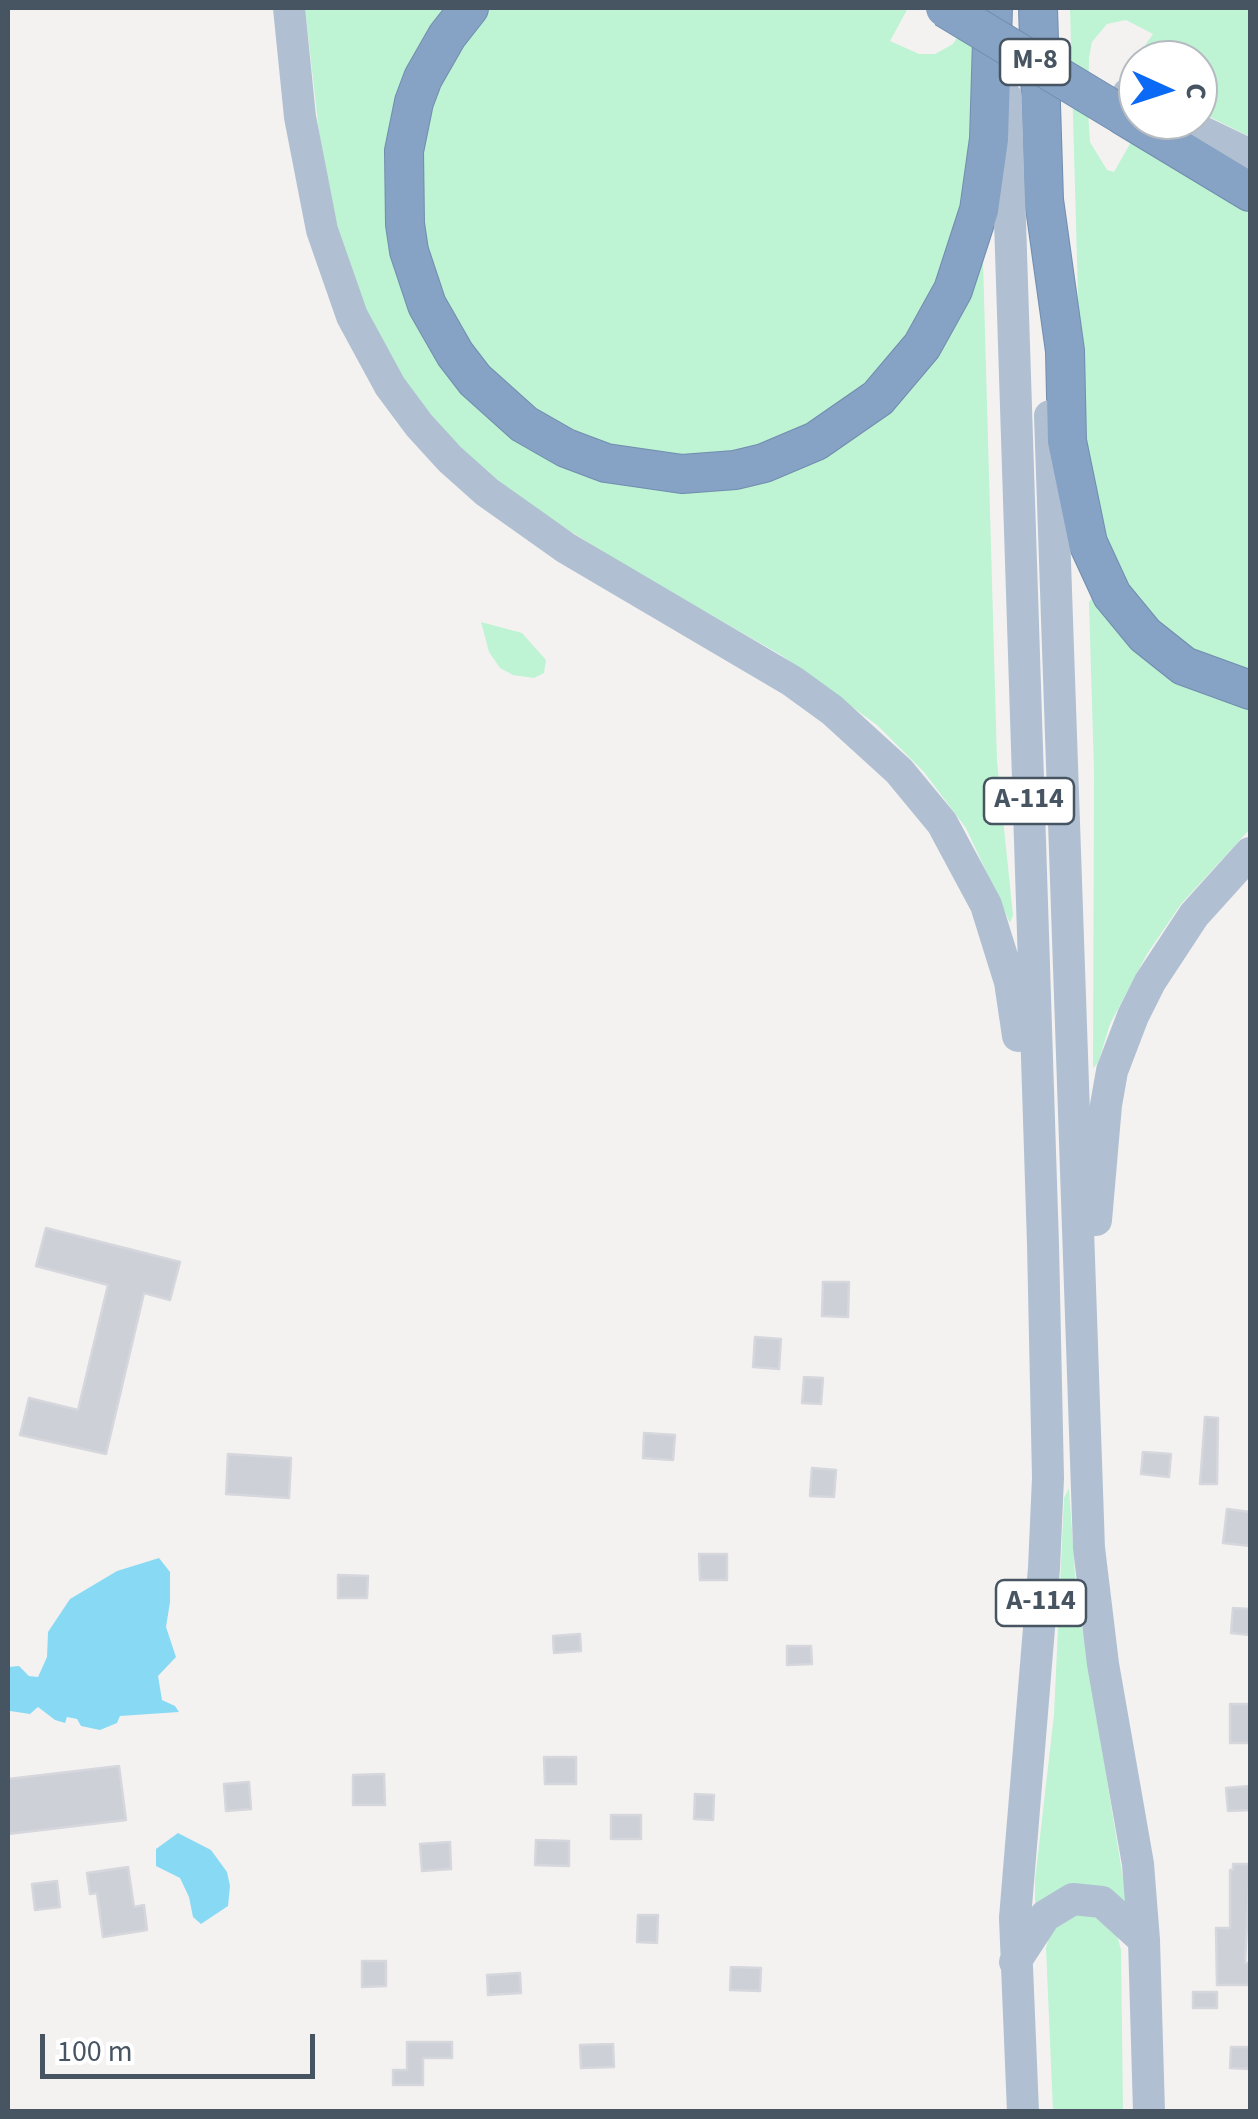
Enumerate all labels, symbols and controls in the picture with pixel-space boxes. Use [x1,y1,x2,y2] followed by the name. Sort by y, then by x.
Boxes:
[1000,39,1070,85] road number: М-8
[1118,40,1218,140] north arrow
[1176,82,1216,101] text: С
[984,778,1074,824] road number: А-114
[996,1580,1086,1626] road number: А-114
[45,2014,320,2076] scale bar
[57,2030,133,2073] text: 100 m

